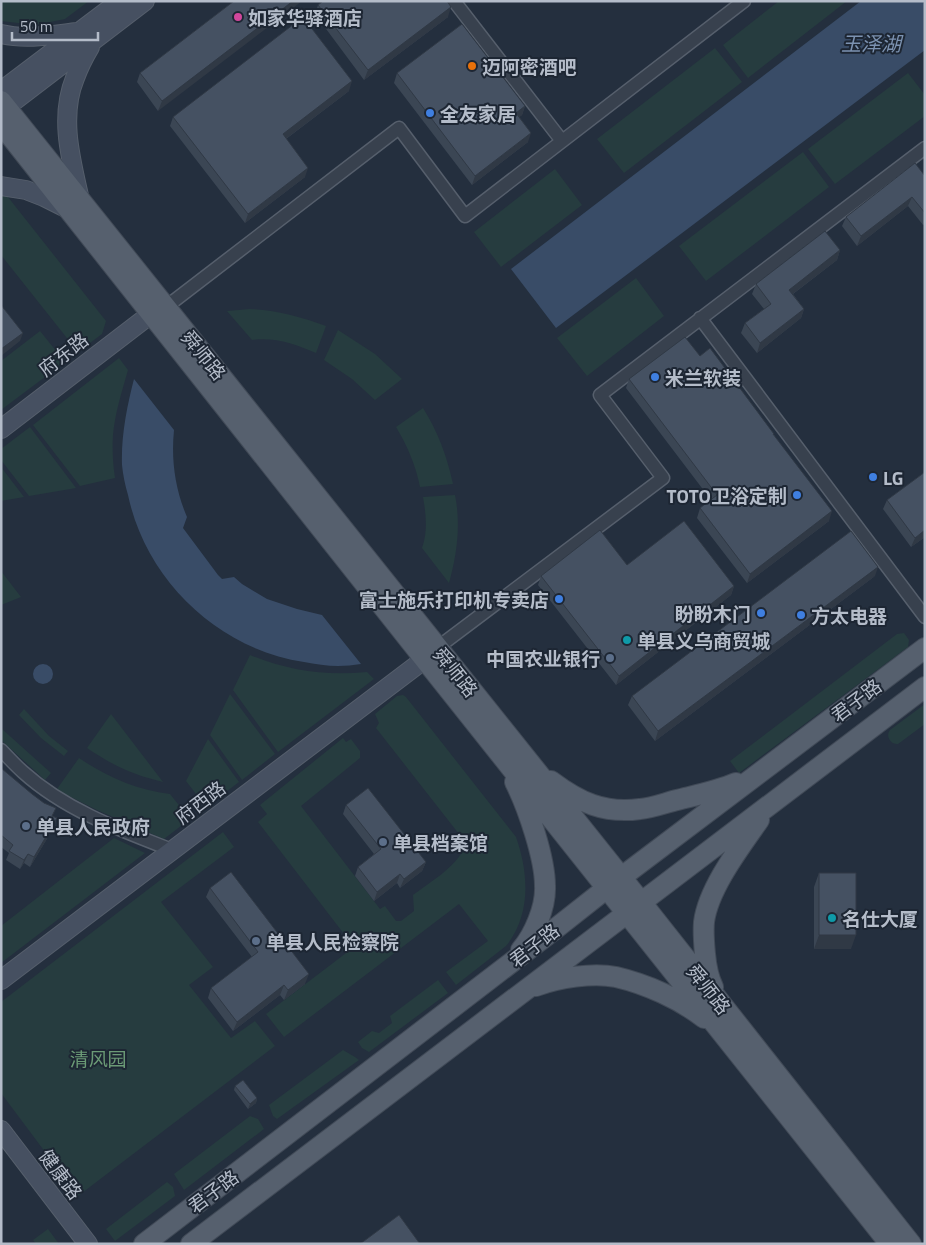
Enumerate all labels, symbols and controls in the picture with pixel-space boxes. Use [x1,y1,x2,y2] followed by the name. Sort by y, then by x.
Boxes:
[248,3,362,32] place label: 如家华驿酒店
[12,10,99,42] scale bar
[232,11,244,23] marker: 如家华驿酒店
[20,15,53,38] text: 50 m
[841,28,904,59] water label: 玉泽湖
[482,52,577,81] place label: 迈阿密酒吧
[466,60,478,72] marker: 迈阿密酒吧
[440,99,516,128] place label: 全友家居
[424,107,436,119] marker: 全友家居
[175,324,233,386] street label: 舜师路
[32,325,94,383] street label: 府东路
[665,363,741,392] place label: 米兰软装
[649,371,661,383] marker: 米兰软装
[883,463,903,492] place label: LG
[867,471,879,483] marker: LG
[667,481,787,510] place label: TOTO卫浴定制
[791,489,803,501] marker: TOTO卫浴定制
[359,585,549,614] place label: 富士施乐打印机专卖店
[553,593,565,605] marker: 富士施乐打印机专卖店
[675,599,751,628] place label: 盼盼木门
[811,601,887,630] place label: 方太电器
[755,607,767,619] marker: 盼盼木门
[795,609,807,621] marker: 方太电器
[637,626,770,655] place label: 单县义乌商贸城
[621,634,633,646] marker: 单县义乌商贸城
[427,641,485,703] street label: 舜师路
[486,644,600,673] place label: 中国农业银行
[604,652,616,664] marker: 中国农业银行
[825,671,887,729] street label: 君子路
[169,773,231,831] street label: 府西路
[36,812,150,841] place label: 单县人民政府
[20,820,32,832] marker: 单县人民政府
[393,828,488,857] place label: 单县档案馆
[377,836,389,848] marker: 单县档案馆
[842,904,918,933] place label: 名仕大厦
[826,912,838,924] marker: 名仕大厦
[503,916,565,974] street label: 君子路
[266,927,399,956] place label: 单县人民检察院
[250,935,262,947] marker: 单县人民检察院
[680,958,738,1020] street label: 舜师路
[69,1044,127,1073] park label: 清风园
[32,1143,90,1205] street label: 健康路
[182,1162,244,1220] street label: 君子路

